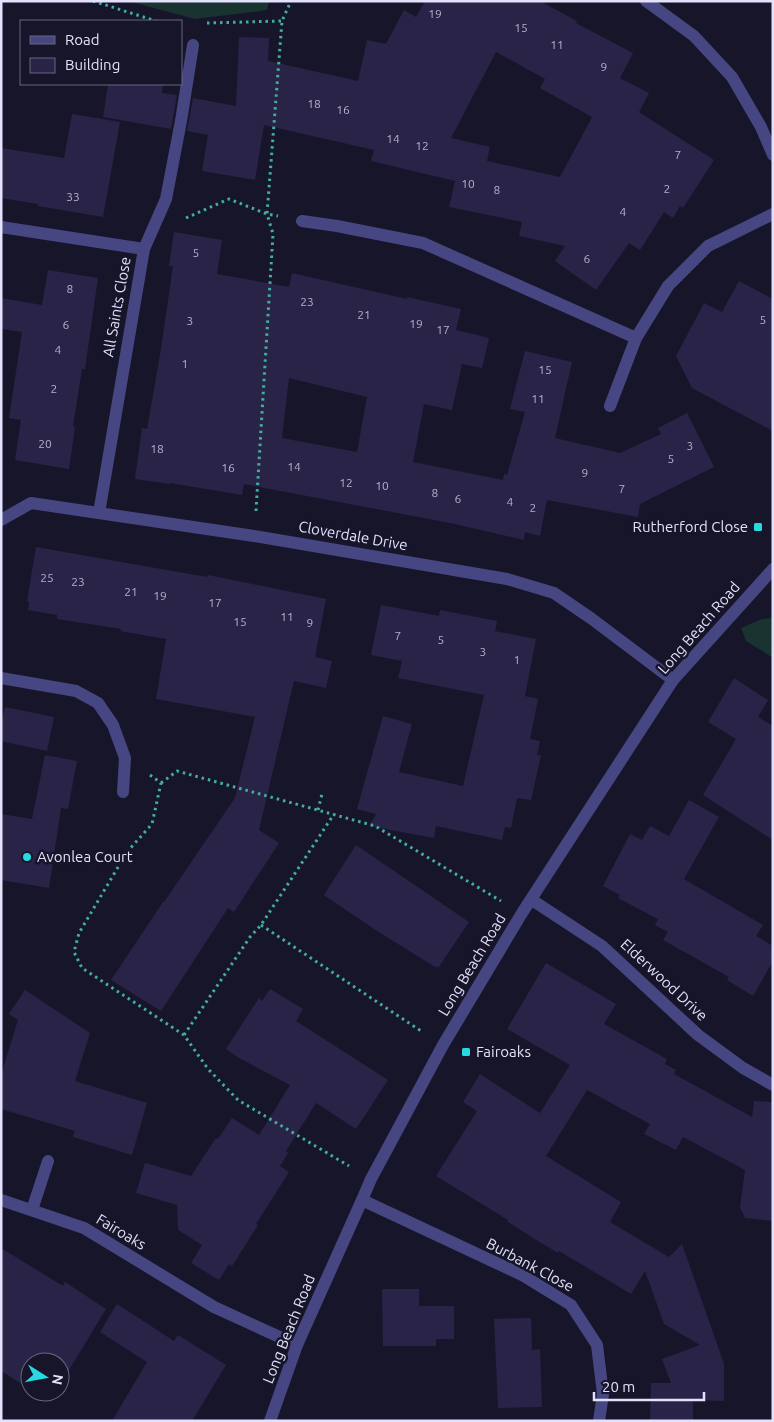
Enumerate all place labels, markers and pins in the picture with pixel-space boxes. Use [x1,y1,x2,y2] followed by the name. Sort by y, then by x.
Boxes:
[633,518,748,535] place label: Rutherford Close
[752,521,764,533] marker: Rutherford Close
[37,848,133,865] place label: Avonlea Court
[21,851,33,863] marker: Avonlea Court
[476,1043,531,1060] place label: Fairoaks
[460,1046,472,1058] marker: Fairoaks

